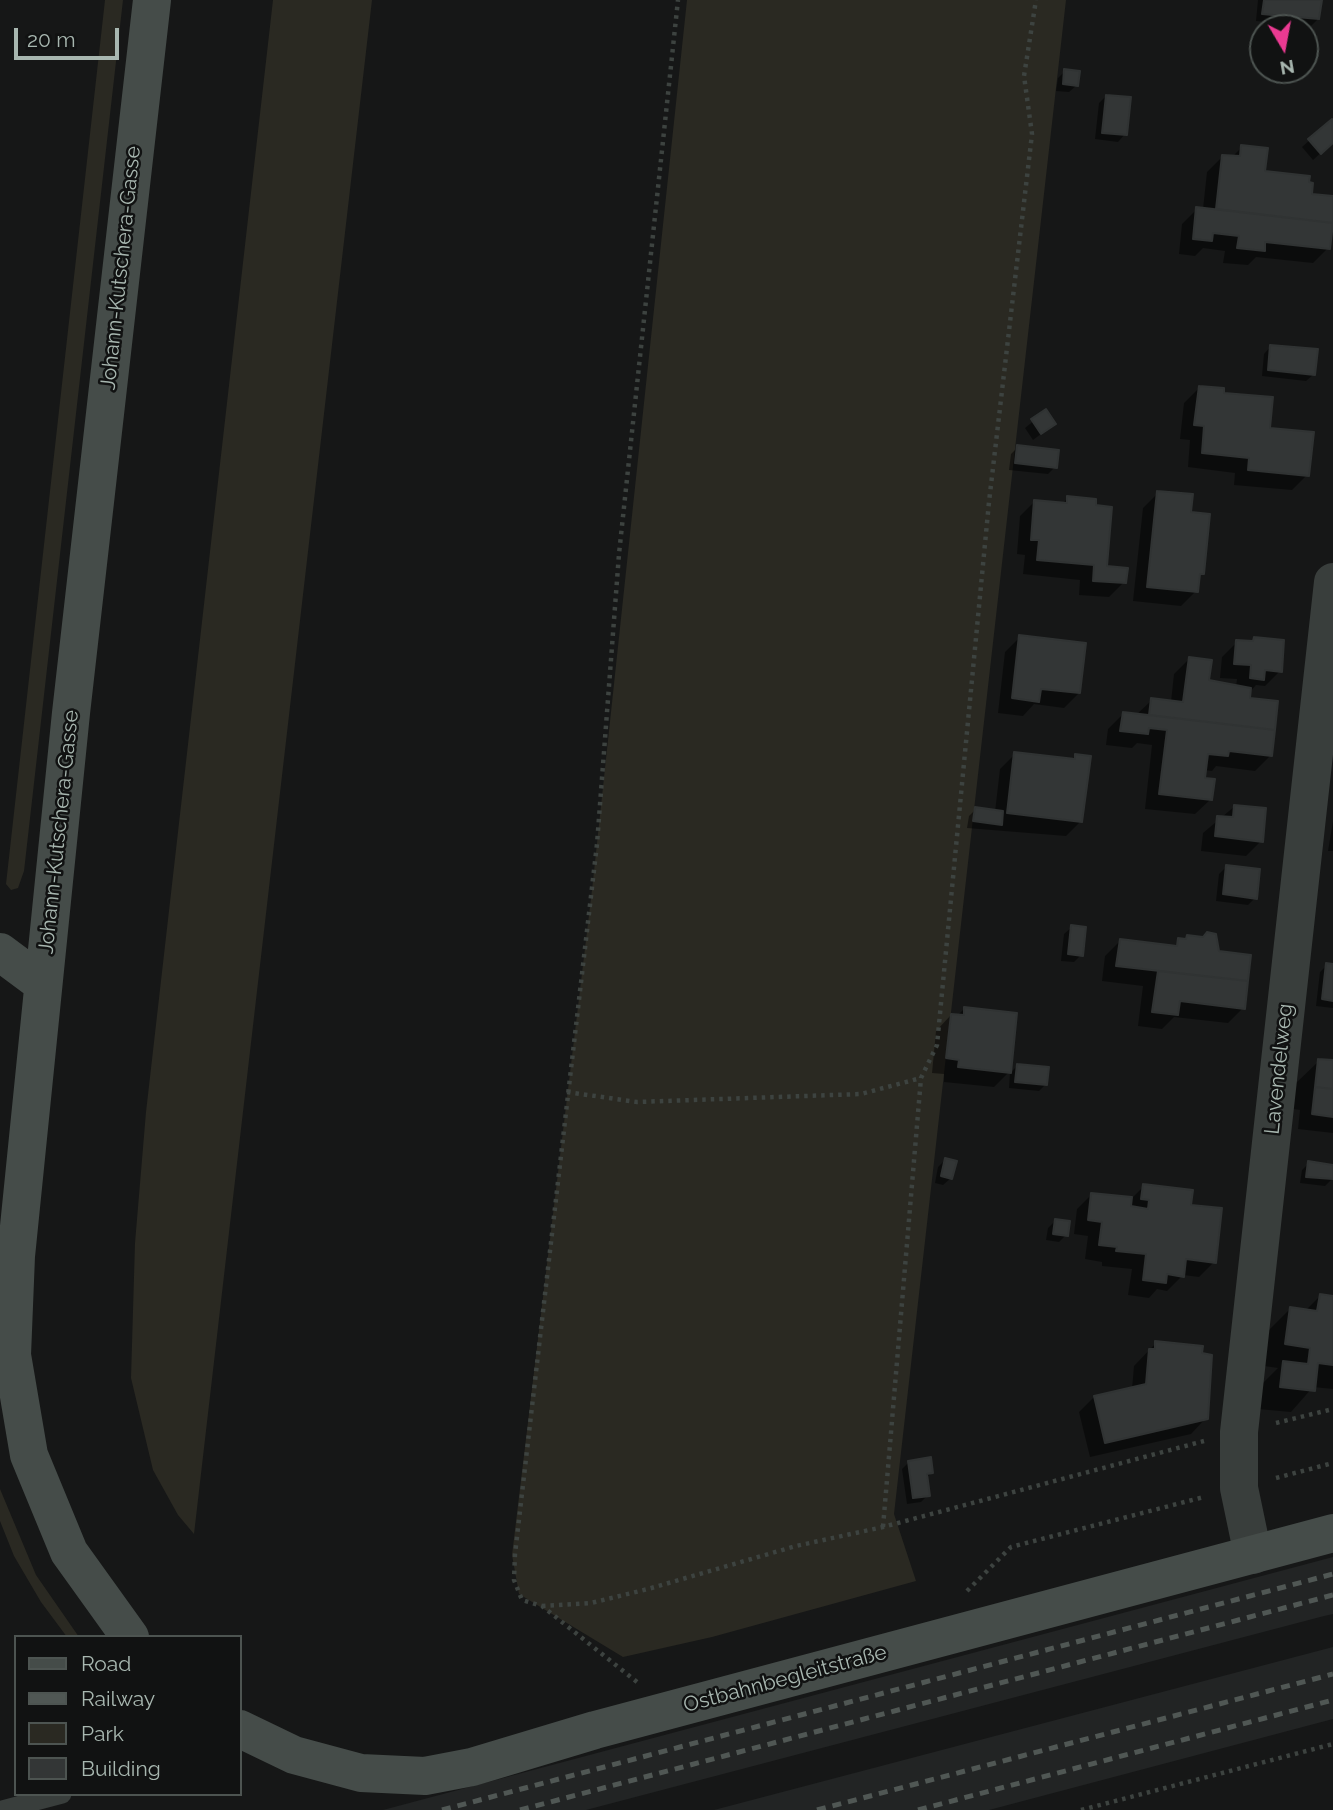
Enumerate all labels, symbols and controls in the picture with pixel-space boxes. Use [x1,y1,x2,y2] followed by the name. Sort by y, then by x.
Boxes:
[18,14,122,58] scale bar
[1249,14,1319,84] north arrow
[27,27,75,52] text: 20 m
[1278,56,1296,80] text: N
[96,145,146,391] street label: Johann-Kutschera-Gasse
[34,709,84,955] street label: Johann-Kutschera-Gasse
[1260,1002,1298,1136] street label: Lavendelweg
[14,1635,242,1796] legend
[681,1640,889,1718] street label: Ostbahnbegleitstraße
[81,1651,131,1676] text: Road
[81,1686,155,1711] text: Railway
[81,1721,124,1746] text: Park
[81,1756,161,1781] text: Building

